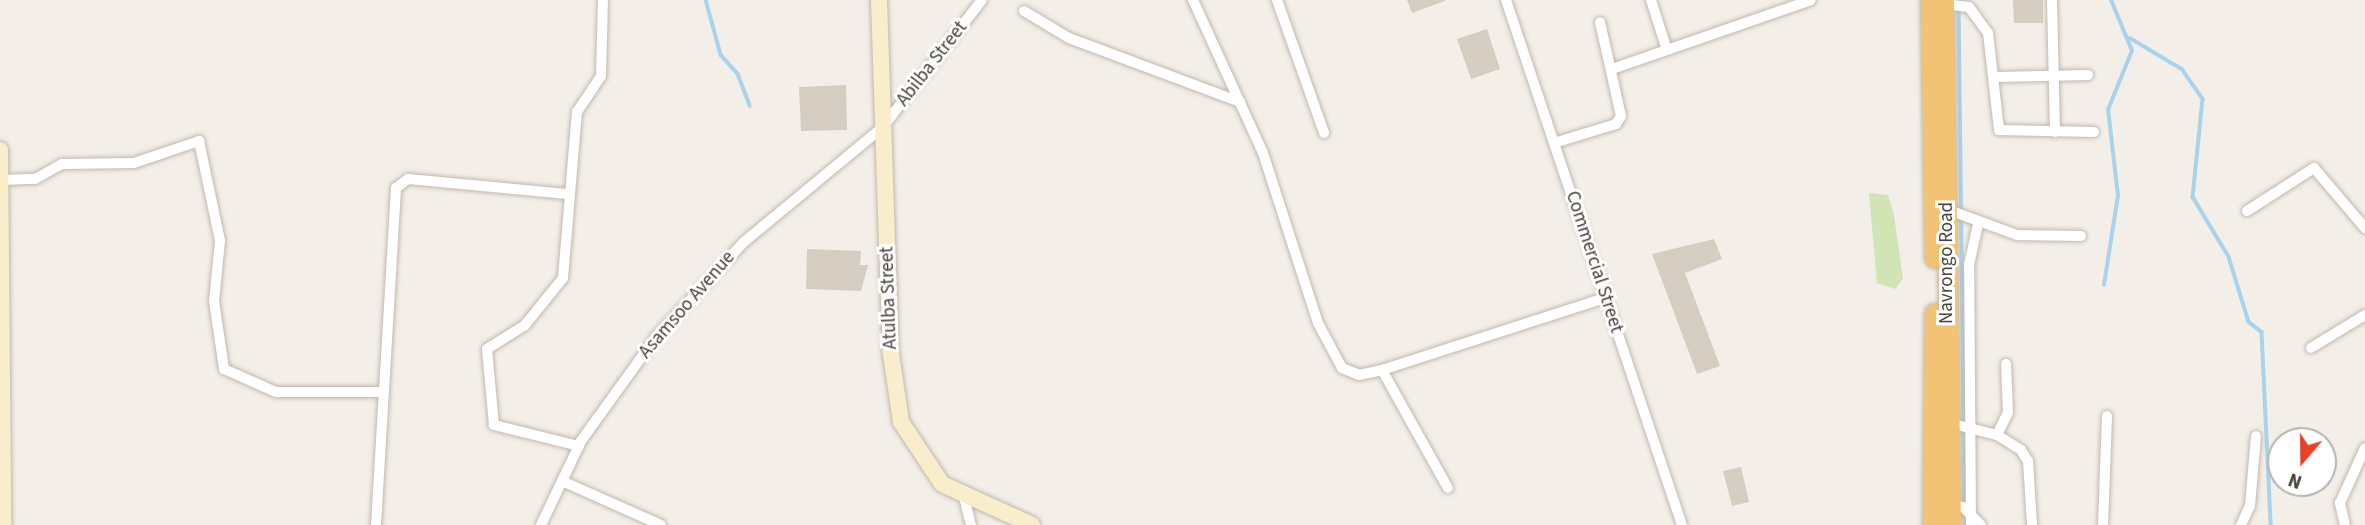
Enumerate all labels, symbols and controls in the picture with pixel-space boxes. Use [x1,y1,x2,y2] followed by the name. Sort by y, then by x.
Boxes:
[892,17,972,111] street label: Abilba Street
[1560,188,1628,336] street label: Commercial Street
[1936,202,1958,324] street label: Navrongo Road
[876,246,902,350] street label: Atulba Street
[634,247,740,363] street label: Asamsoo Avenue
[2267,427,2337,497] north arrow
[2285,465,2306,495] text: N

